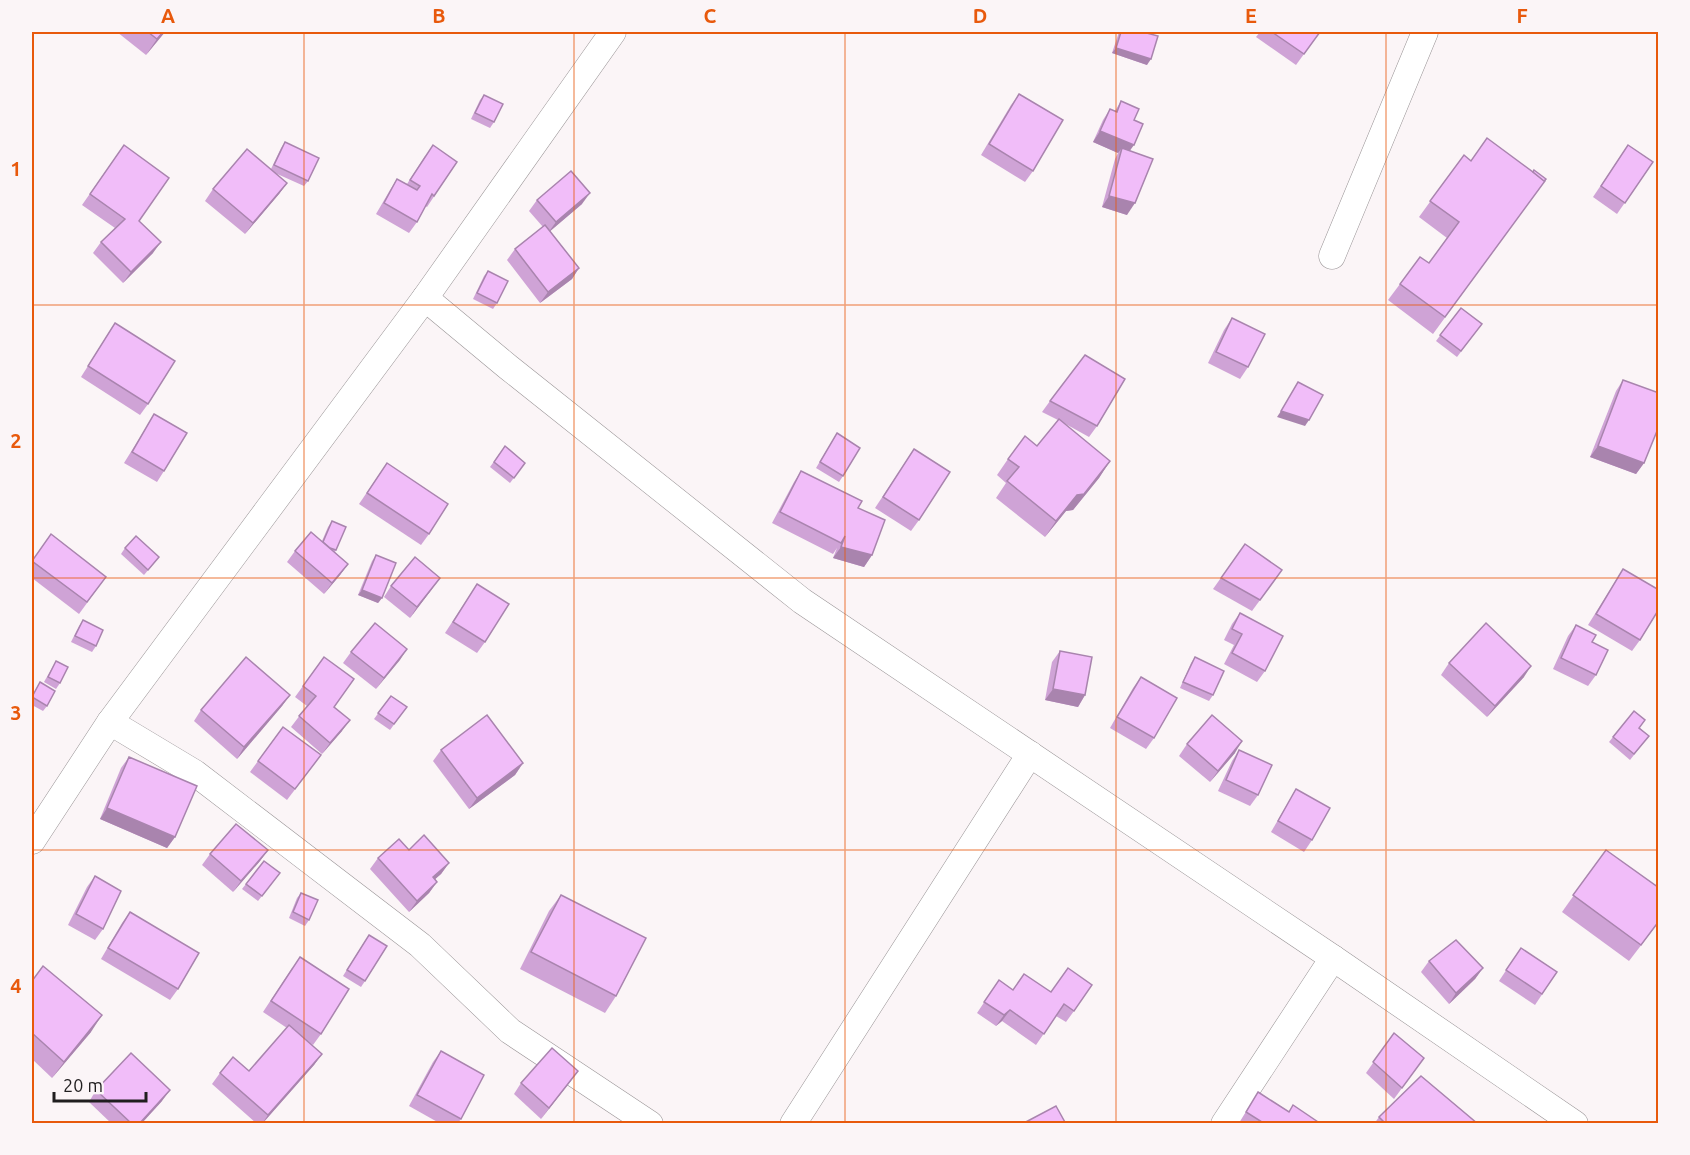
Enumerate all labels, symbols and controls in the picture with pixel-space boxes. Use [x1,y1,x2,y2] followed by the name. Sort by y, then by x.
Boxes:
[161,4,175,27] text: A
[432,4,446,27] text: B
[704,4,717,27] text: C
[973,4,987,27] text: D
[1245,4,1257,27] text: E
[1516,4,1528,27] text: F
[10,157,22,180] text: 1
[10,429,22,452] text: 2
[10,701,22,724] text: 3
[10,974,22,997] text: 4
[54,1065,146,1103] scale bar
[63,1075,103,1095] text: 20 m

